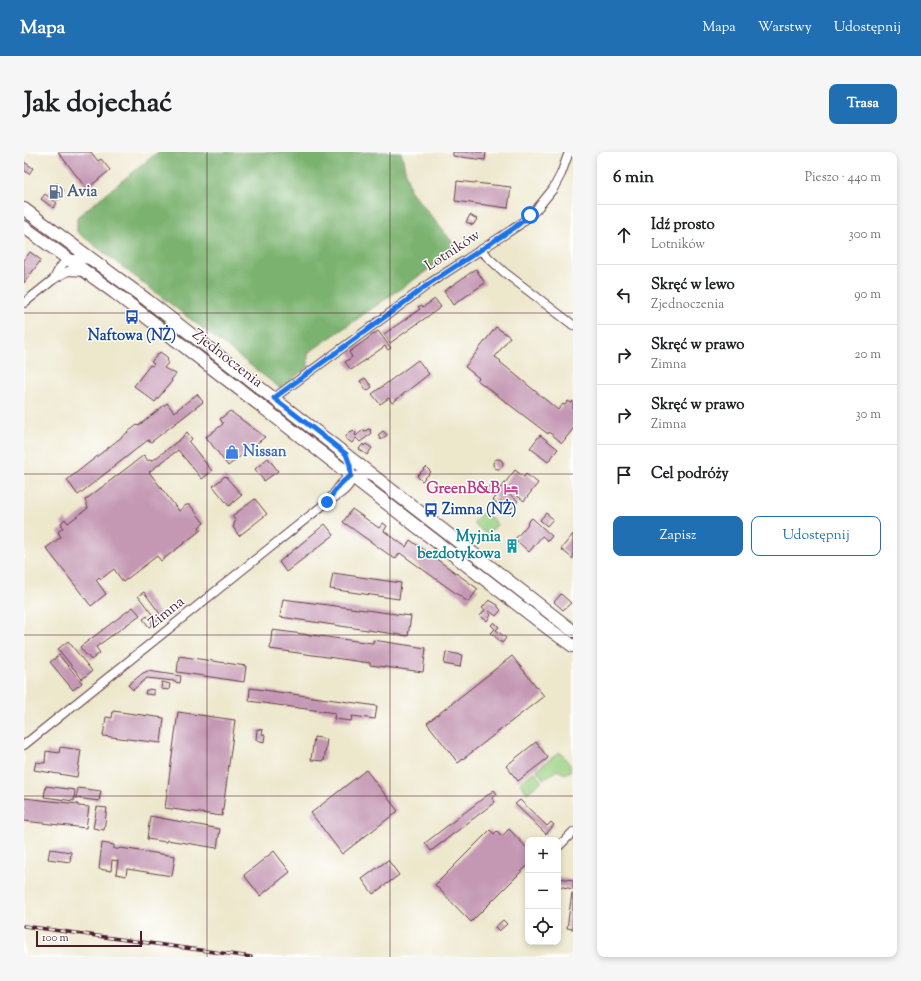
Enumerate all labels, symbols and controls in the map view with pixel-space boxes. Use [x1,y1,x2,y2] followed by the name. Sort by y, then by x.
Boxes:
[20,15,65,42] text: Mapa
[702,18,736,38] text: Mapa
[758,18,812,38] text: Warstwy
[834,18,901,38] text: Udostępnij
[24,84,172,124] text: Jak dojechać
[829,84,897,124] button: Trasa
[613,166,654,190] text: 6 min
[805,169,881,187] text: Pieszo · 440 m
[67,182,97,203] place label: Avia
[48,184,64,200] fuel station icon: Avia
[521,206,539,224] route start
[651,215,715,236] text: Idź prosto
[613,224,635,246] icon: ahead
[421,225,485,277] street label: Lotników
[849,226,881,244] text: 300 m
[651,236,705,254] text: Lotników
[651,275,735,296] text: Skręć w lewo
[613,284,635,306] icon: left
[854,286,881,304] text: 90 m
[651,296,724,314] text: Zjednoczenia
[124,309,140,325] bus stop icon: Naftowa (NŻ)
[88,324,176,347] place label: Naftowa (NŻ)
[187,325,267,393] street label: Zjednoczenia
[651,335,745,356] text: Skręć w prawo
[613,344,635,366] icon: right
[855,346,881,364] text: 20 m
[651,356,686,374] text: Zimna
[651,395,745,416] text: Skręć w prawo
[613,404,635,426] icon: right
[855,406,881,424] text: 30 m
[651,416,686,434] text: Zimna
[243,442,287,463] place label: Nissan
[224,444,240,460] shop icon: Nissan
[613,464,635,486] icon: arrive
[651,464,729,485] text: Cel podróży
[426,479,501,500] place label: GreenB&B
[503,481,519,497] hotel icon: GreenB&B
[318,493,336,511] route end
[442,498,516,521] place label: Zimna (NŻ)
[423,502,439,518] bus stop icon: Zimna (NŻ)
[613,516,743,556] button: Zapisz
[751,516,881,556] button: Udostępnij
[416,527,501,565] place label: Myjnia bezdotykowa
[504,538,520,554] building icon: Myjnia bezdotykowa
[145,592,190,634] street label: Zimna
[525,837,561,945] map controls
[525,837,561,873] button: +
[525,873,561,909] button: −
[525,909,561,945] button: locate
[36,929,142,948] scale bar
[42,930,69,946] text: 100 m

